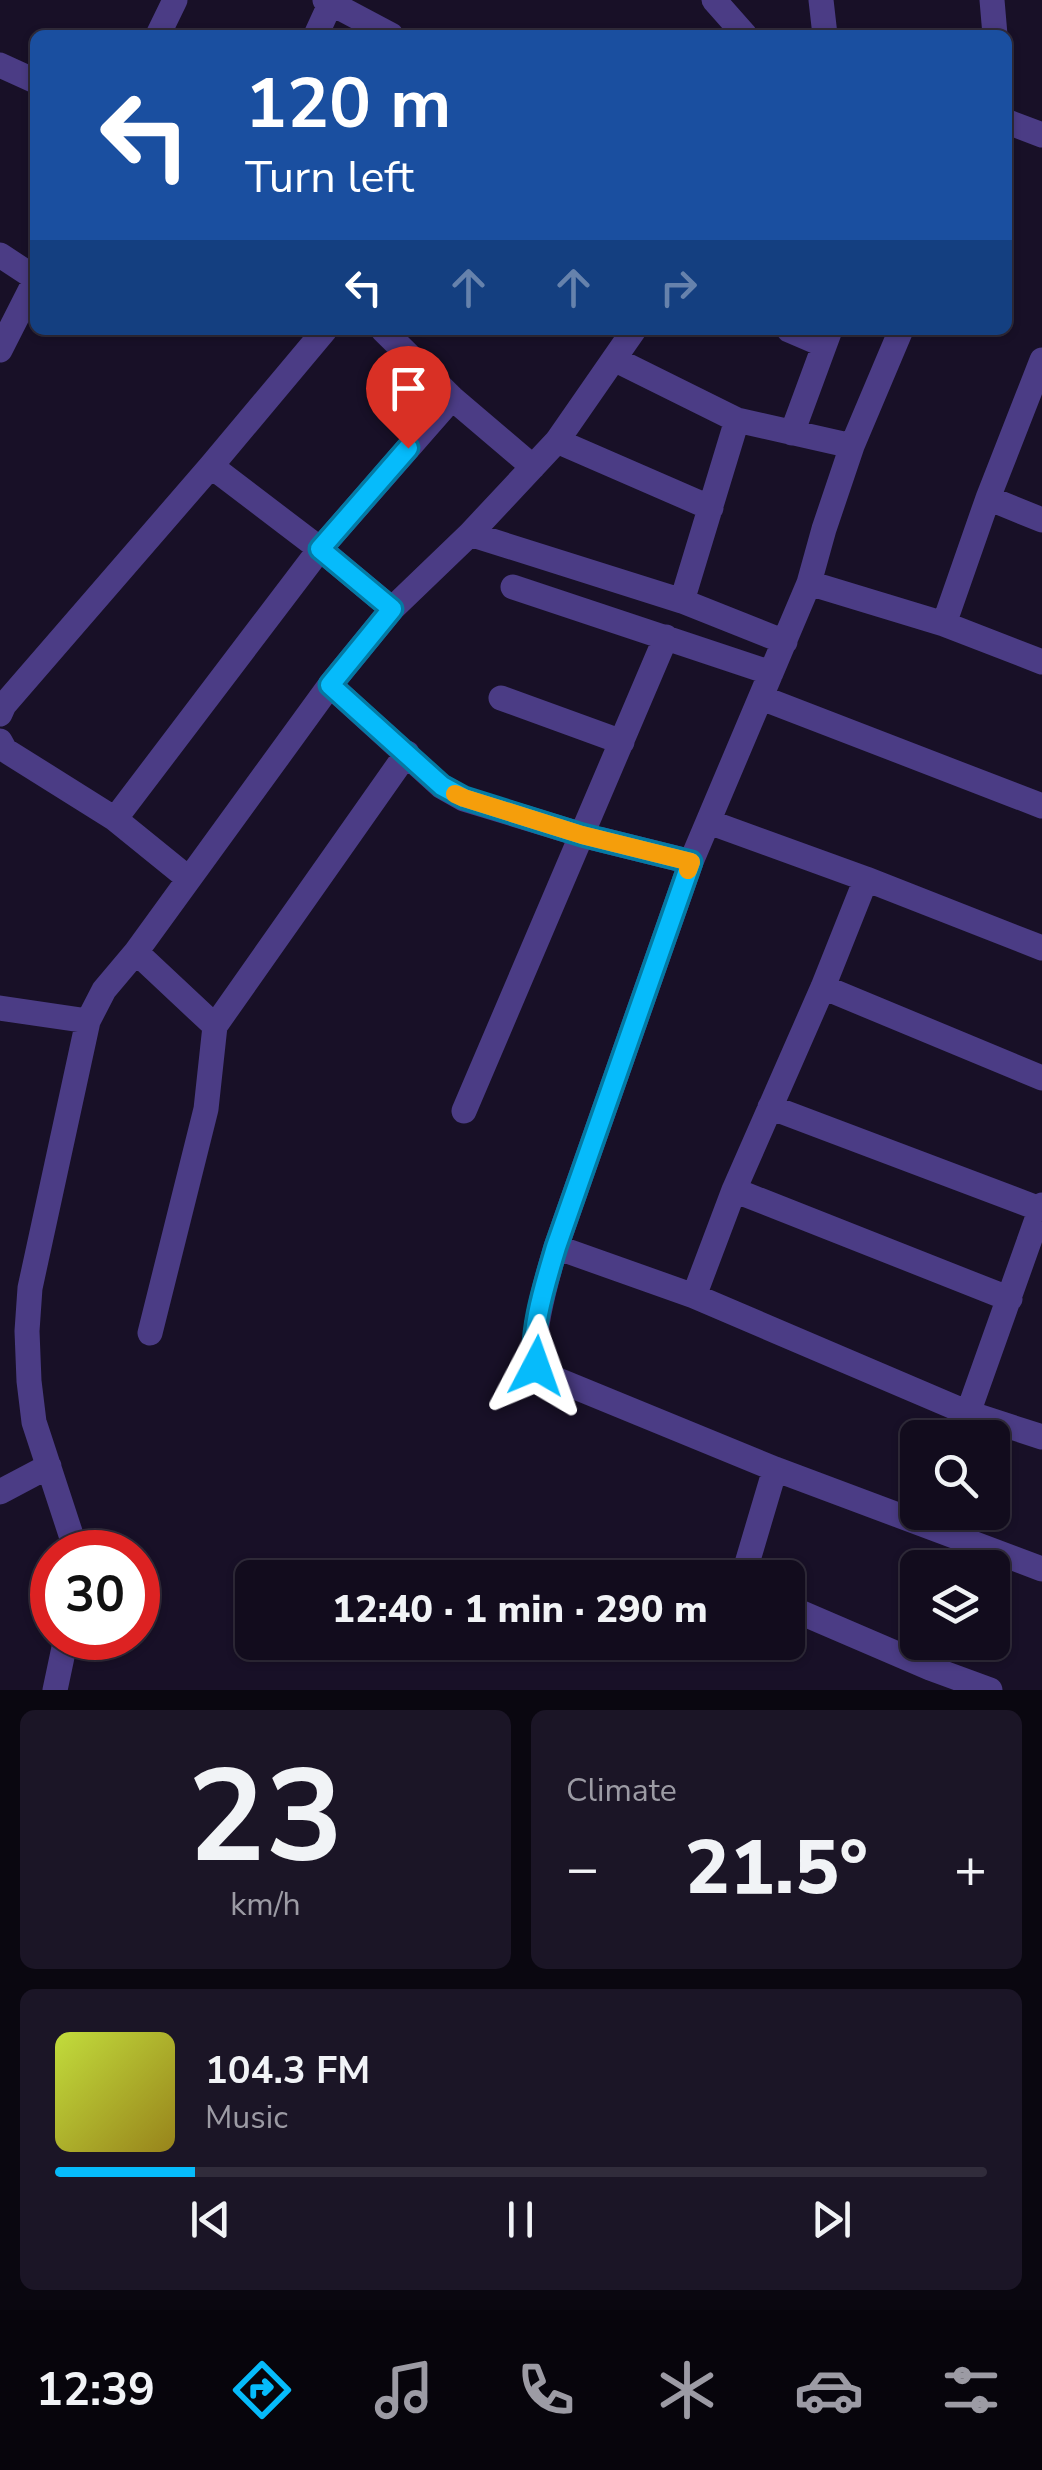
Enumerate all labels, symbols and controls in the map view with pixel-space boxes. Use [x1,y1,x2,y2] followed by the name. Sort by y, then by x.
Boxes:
[245,56,451,152] text: 120 m
[80,70,210,200] icon: left
[245,147,414,208] text: Turn left
[336,260,391,315] icon: left
[441,260,496,315] icon: ahead
[546,260,601,315] icon: ahead
[651,260,706,315] icon: right
[366,346,451,449] pin
[381,361,436,416] icon: arrive
[484,1314,588,1418] position arrow
[900,1420,1010,1660] map controls
[900,1420,1010,1530] button: search
[30,1530,160,1660] speed limit sign: 30
[900,1550,1010,1660] button: layers
[332,1584,708,1635] text: 12:40 · 1 min · 290 m
[187,1729,344,1906] text: 23
[566,1769,677,1812] text: Climate
[685,1817,868,1919] text: 21.5°
[566,1831,599,1906] text: −
[954,1831,987,1906] text: +
[230,1883,301,1926] text: km/h
[205,2045,370,2096] text: 104.3 FM
[205,2096,288,2139] text: Music
[183,2192,238,2247] icon: previous
[493,2192,548,2247] icon: pause
[804,2192,859,2247] icon: next
[227,2355,297,2425] icon: directions
[369,2355,439,2425] icon: music
[511,2355,581,2425] icon: phone
[652,2355,722,2425] icon: climate
[794,2355,864,2425] icon: car
[936,2355,1006,2425] icon: filters
[36,2360,155,2421] text: 12:39

